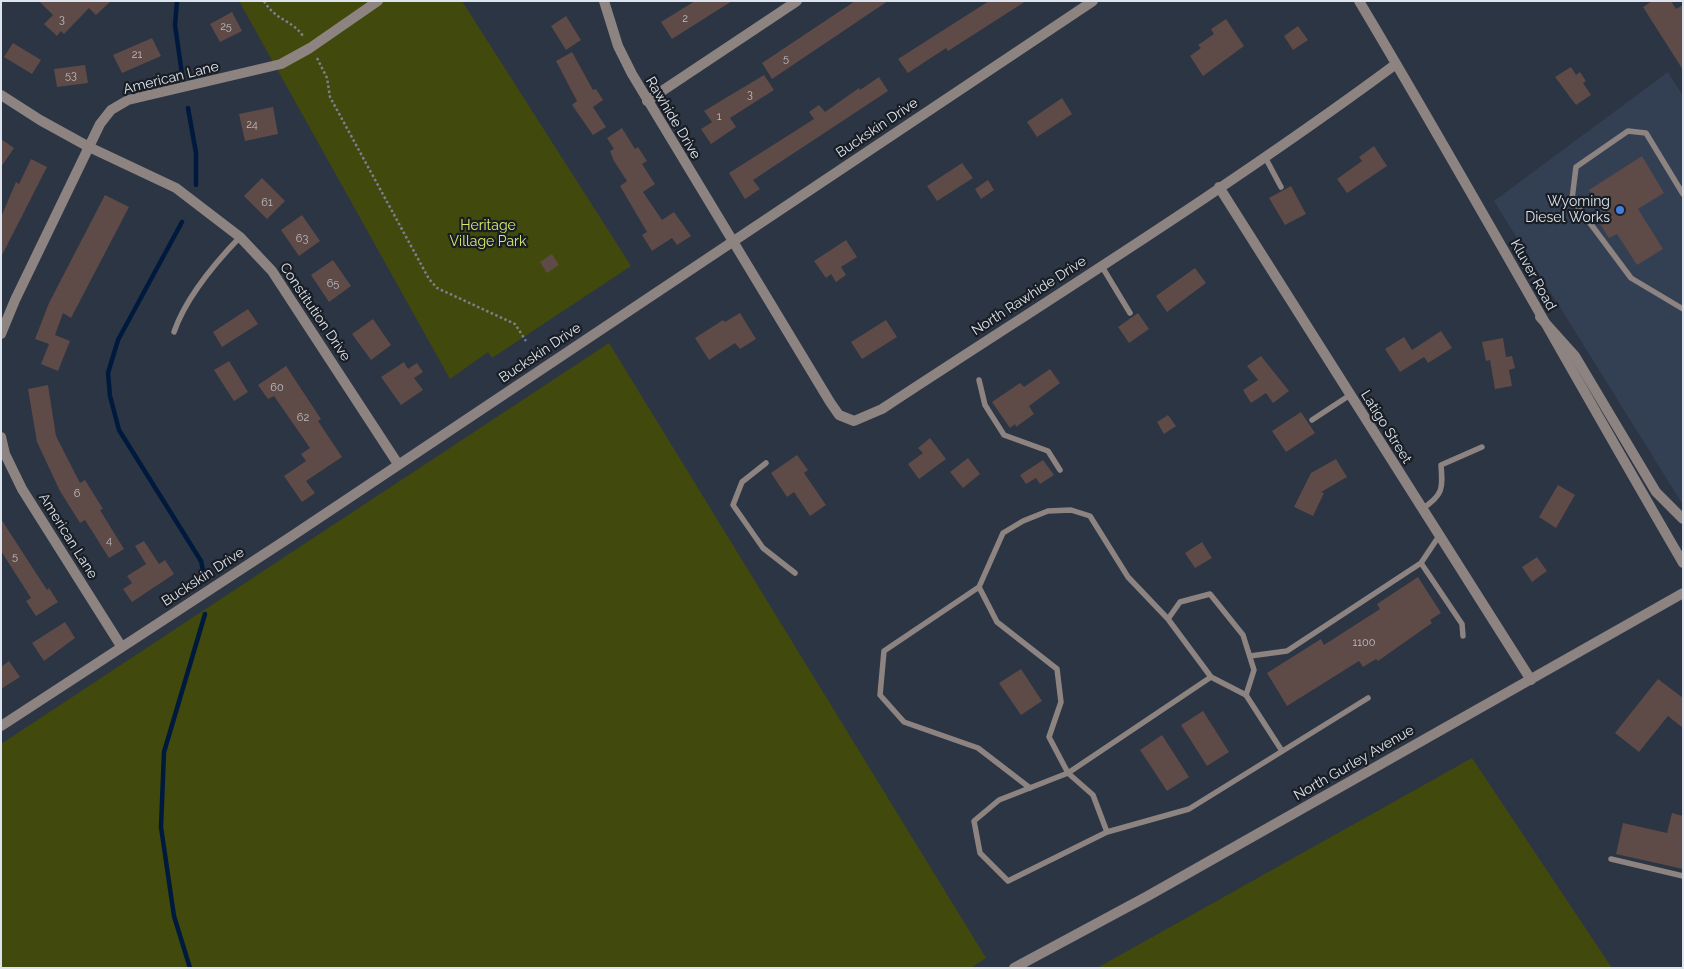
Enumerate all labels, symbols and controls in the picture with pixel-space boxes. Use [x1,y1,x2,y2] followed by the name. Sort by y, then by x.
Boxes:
[682,12,688,26] house number: 2
[59,13,65,27] house number: 3
[220,20,232,34] house number: 25
[132,48,142,62] house number: 21
[783,52,789,66] house number: 5
[122,58,220,98] street label: American Lane
[65,69,77,83] house number: 53
[642,74,704,162] street label: Rawhide Drive
[747,88,753,102] house number: 3
[833,94,921,162] street label: Buckskin Drive
[717,110,721,124] house number: 1
[246,118,258,132] house number: 24
[1525,194,1610,226] place label: Wyoming Diesel Works
[261,196,273,210] house number: 61
[1614,204,1626,216] marker: Wyoming Diesel Works
[450,218,526,250] park label: Heritage Village Park
[296,232,308,246] house number: 63
[1507,237,1559,313] street label: Kluver Road
[969,253,1089,339] street label: North Rawhide Drive
[276,260,354,364] street label: Constitution Drive
[327,277,339,291] house number: 65
[496,319,584,387] street label: Buckskin Drive
[270,381,284,395] house number: 60
[1357,387,1415,467] street label: Latigo Street
[297,411,309,425] house number: 62
[74,487,80,501] house number: 6
[35,490,101,582] street label: American Lane
[106,534,112,548] house number: 4
[159,544,247,610] street label: Buckskin Drive
[12,550,18,564] house number: 5
[1353,636,1375,650] house number: 1100
[1291,722,1417,804] street label: North Gurley Avenue

